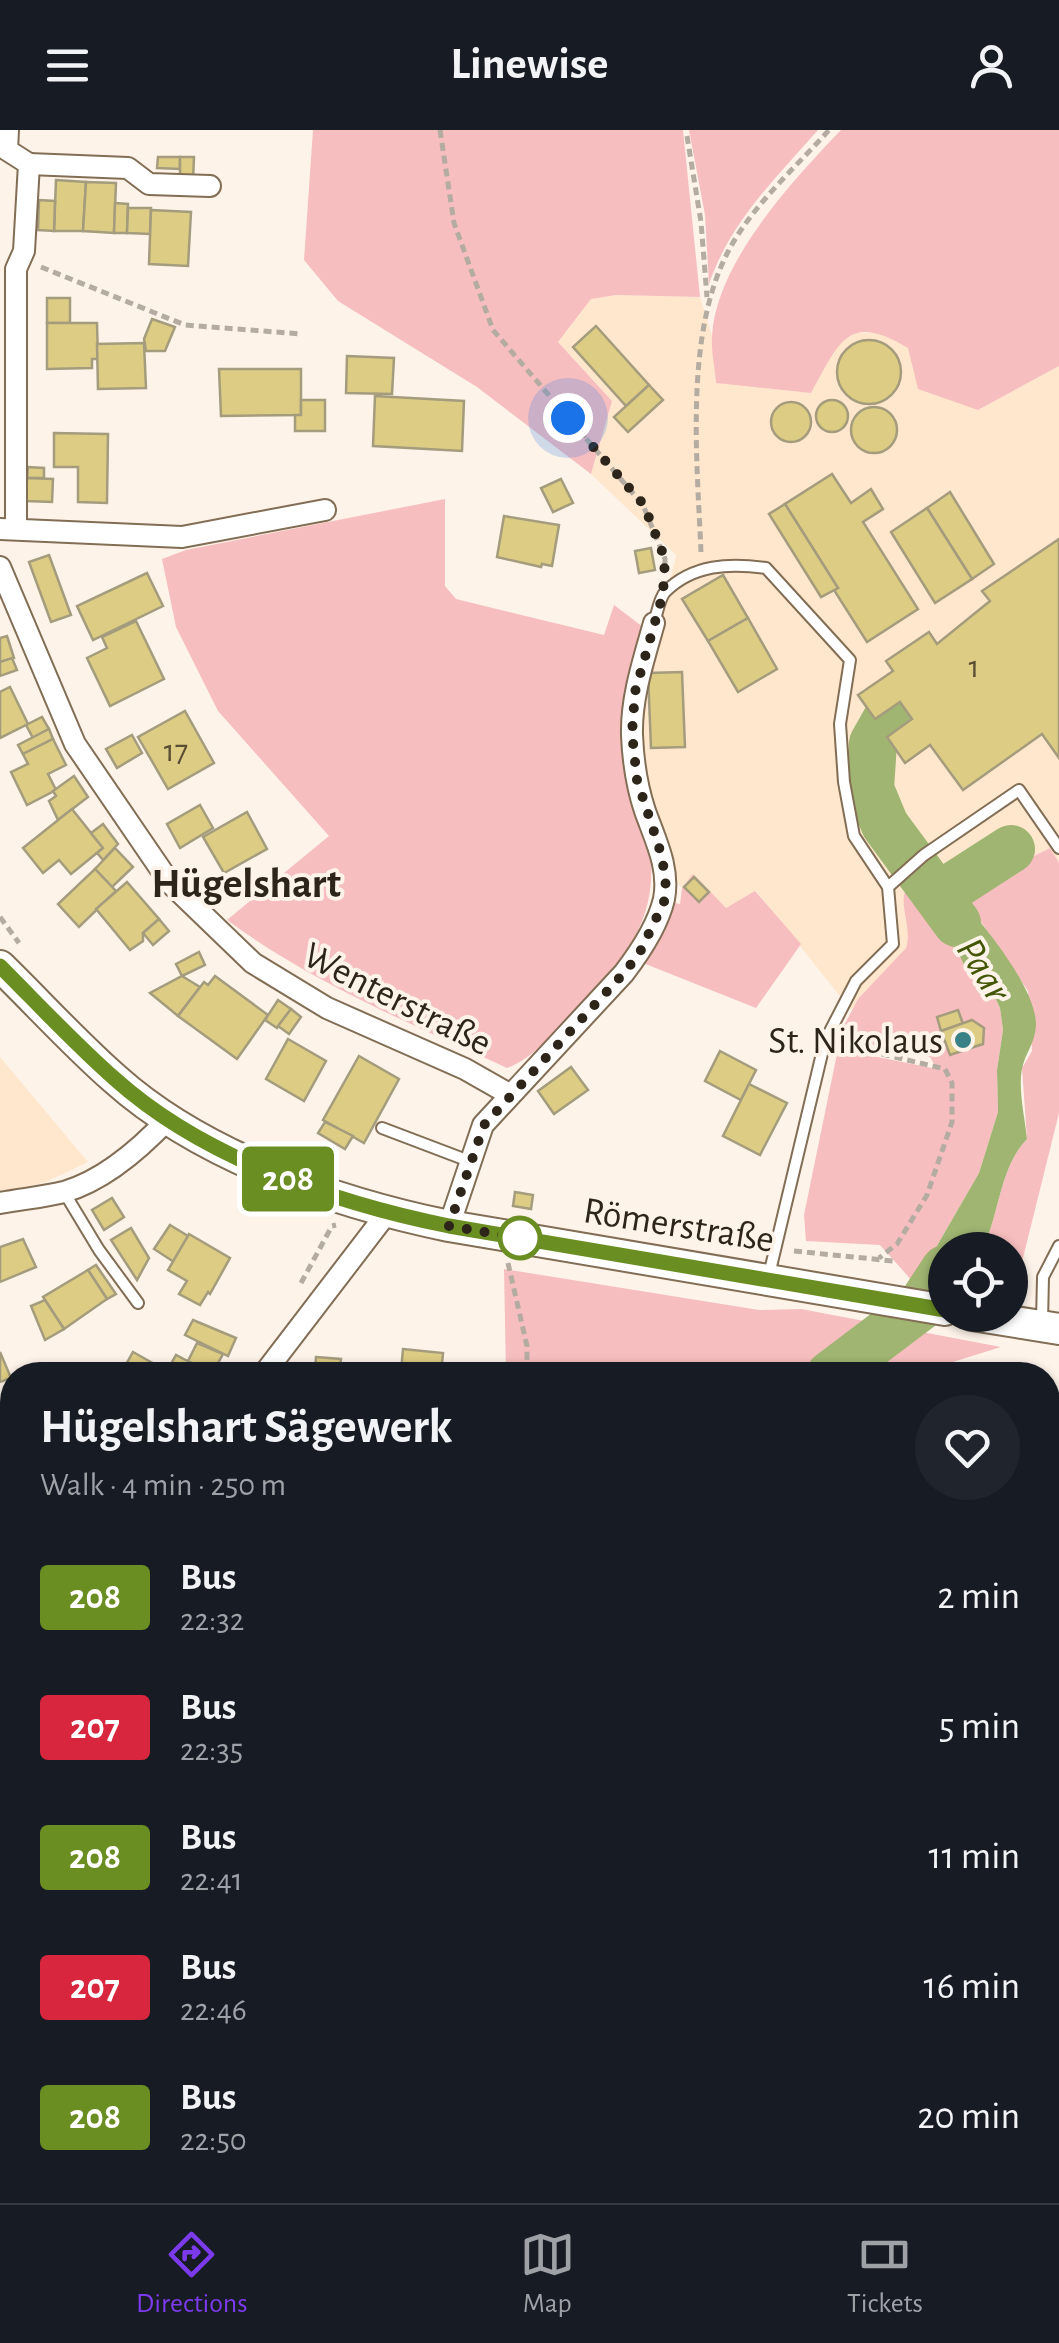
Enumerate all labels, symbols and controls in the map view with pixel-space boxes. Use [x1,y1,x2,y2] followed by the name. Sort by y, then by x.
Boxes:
[40,38,95,93] icon: menu
[964,38,1019,93] icon: person
[451,42,608,87] text: Linewise
[543,393,593,443] your location
[968,651,980,683] house number: 1
[164,735,188,767] house number: 17
[151,863,341,905] district label: Hügelshart
[949,931,1018,1010] water label: Paar
[297,936,497,1063] street label: Wenterstraße
[768,1023,943,1061] place label: St. Nikolaus
[952,1029,974,1051] marker: St. Nikolaus
[230,1146,346,1212] line badge: 208
[262,1162,314,1197] text: 208
[581,1192,777,1260] street label: Römerstraße
[499,1217,541,1259] unlabelled marker
[928,1232,1028,1332] map controls
[928,1232,1028,1332] button: locate
[915,1395,1020,1500] button: heart
[40,1404,452,1452] text: Hügelshart Sägewerk
[40,1469,286,1501] text: Walk · 4 min · 250 m
[180,1559,236,1597] text: Bus
[937,1578,1020,1616] text: 2 min
[69,1580,121,1615] text: 208
[180,1604,244,1636] text: 22:32
[180,1689,236,1727] text: Bus
[939,1708,1020,1746] text: 5 min
[70,1710,120,1745] text: 207
[180,1734,243,1766] text: 22:35
[180,1819,236,1857] text: Bus
[928,1838,1020,1876] text: 11 min
[69,1840,121,1875] text: 208
[180,1864,243,1896] text: 22:41
[180,1949,236,1987] text: Bus
[924,1968,1020,2006] text: 16 min
[70,1970,120,2005] text: 207
[180,1994,247,2026] text: 22:46
[180,2079,236,2117] text: Bus
[917,2098,1020,2136] text: 20 min
[69,2100,121,2135] text: 208
[180,2124,247,2156] text: 22:50
[136,2227,248,2321] tab: Directions
[520,2227,575,2321] tab: Map
[847,2227,923,2321] tab: Tickets

